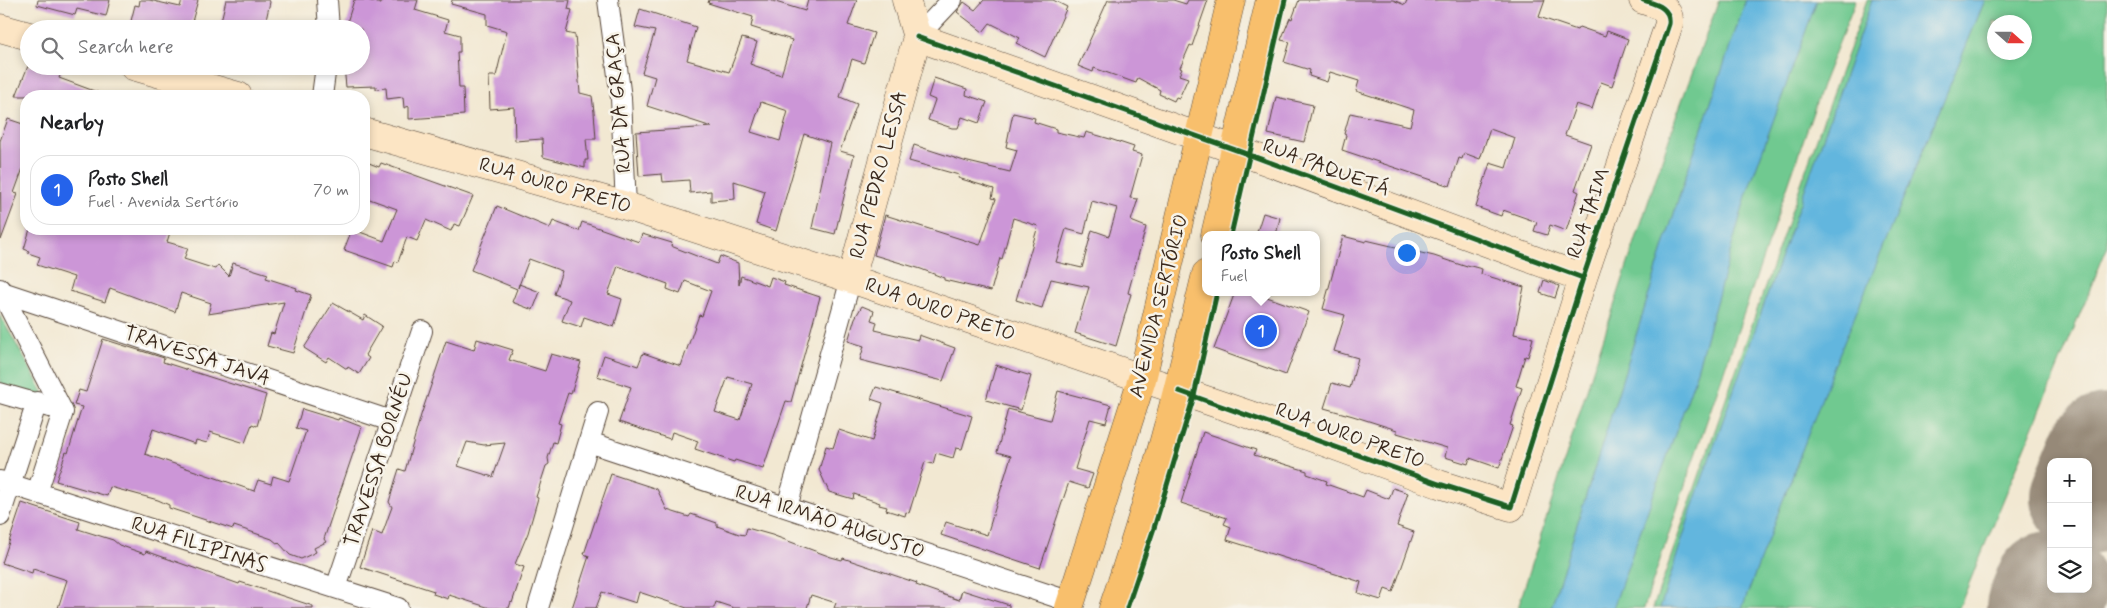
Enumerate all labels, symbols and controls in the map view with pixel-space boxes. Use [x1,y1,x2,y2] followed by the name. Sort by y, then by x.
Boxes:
[1987,15,2032,60] north arrow
[20,20,370,75] search box
[599,32,639,174] street label: RUA DA GRAÇA
[38,34,66,62] icon: search
[78,35,174,60] text: Search here
[844,88,914,262] street label: RUA PEDRO LESSA
[40,109,104,137] text: Nearby
[1259,132,1393,204] street label: RUA PAQUETÁ
[476,151,634,221] street label: RUA OURO PRETO
[1561,164,1617,262] street label: RUA TAIM
[88,167,169,192] text: Posto Shell
[53,180,61,201] text: 1
[313,180,349,201] text: 70 m
[88,192,239,213] text: Fuel · Avenida Sertório
[1123,211,1195,401] street label: AVENIDA SERTÓRIO
[1202,231,1320,296] popup
[1394,240,1420,266] your location
[1221,241,1301,266] text: Posto Shell
[1221,266,1248,287] text: Fuel
[861,272,1019,348] street label: RUA OURO PRETO
[1245,312,1277,350] pin: 1
[120,320,274,392] street label: TRAVESSA JAVA
[338,370,420,550] street label: TRAVESSA BORNÉU
[1272,396,1428,476] street label: RUA OURO PRETO
[2047,458,2092,593] map controls
[2047,458,2092,503] button: +
[732,479,928,565] street label: RUA IRMÃO AUGUSTO
[2047,503,2092,548] button: −
[128,510,270,580] street label: RUA FILIPINAS
[2047,548,2092,593] button: layers

